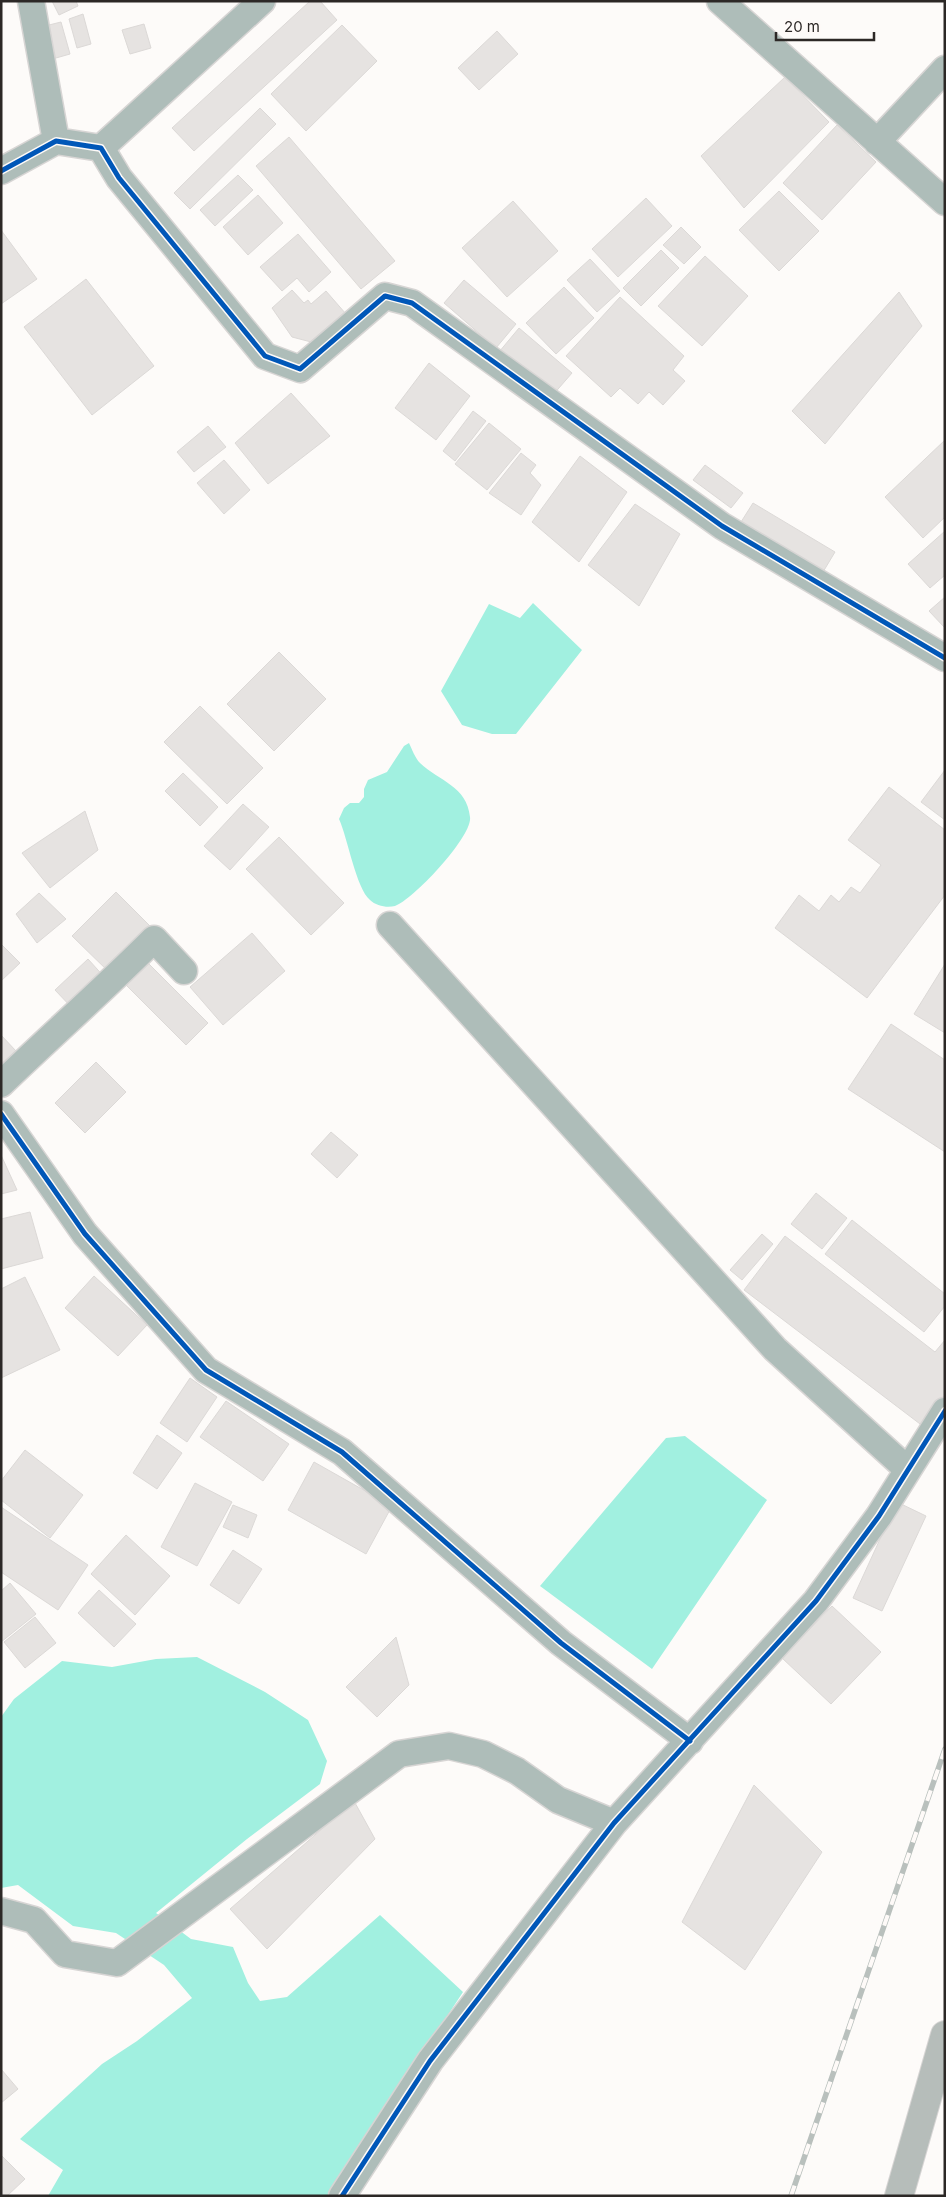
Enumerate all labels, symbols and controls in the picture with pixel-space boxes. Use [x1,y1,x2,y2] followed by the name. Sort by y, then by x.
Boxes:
[776,10,874,42] scale bar
[784,17,820,36] text: 20 m

